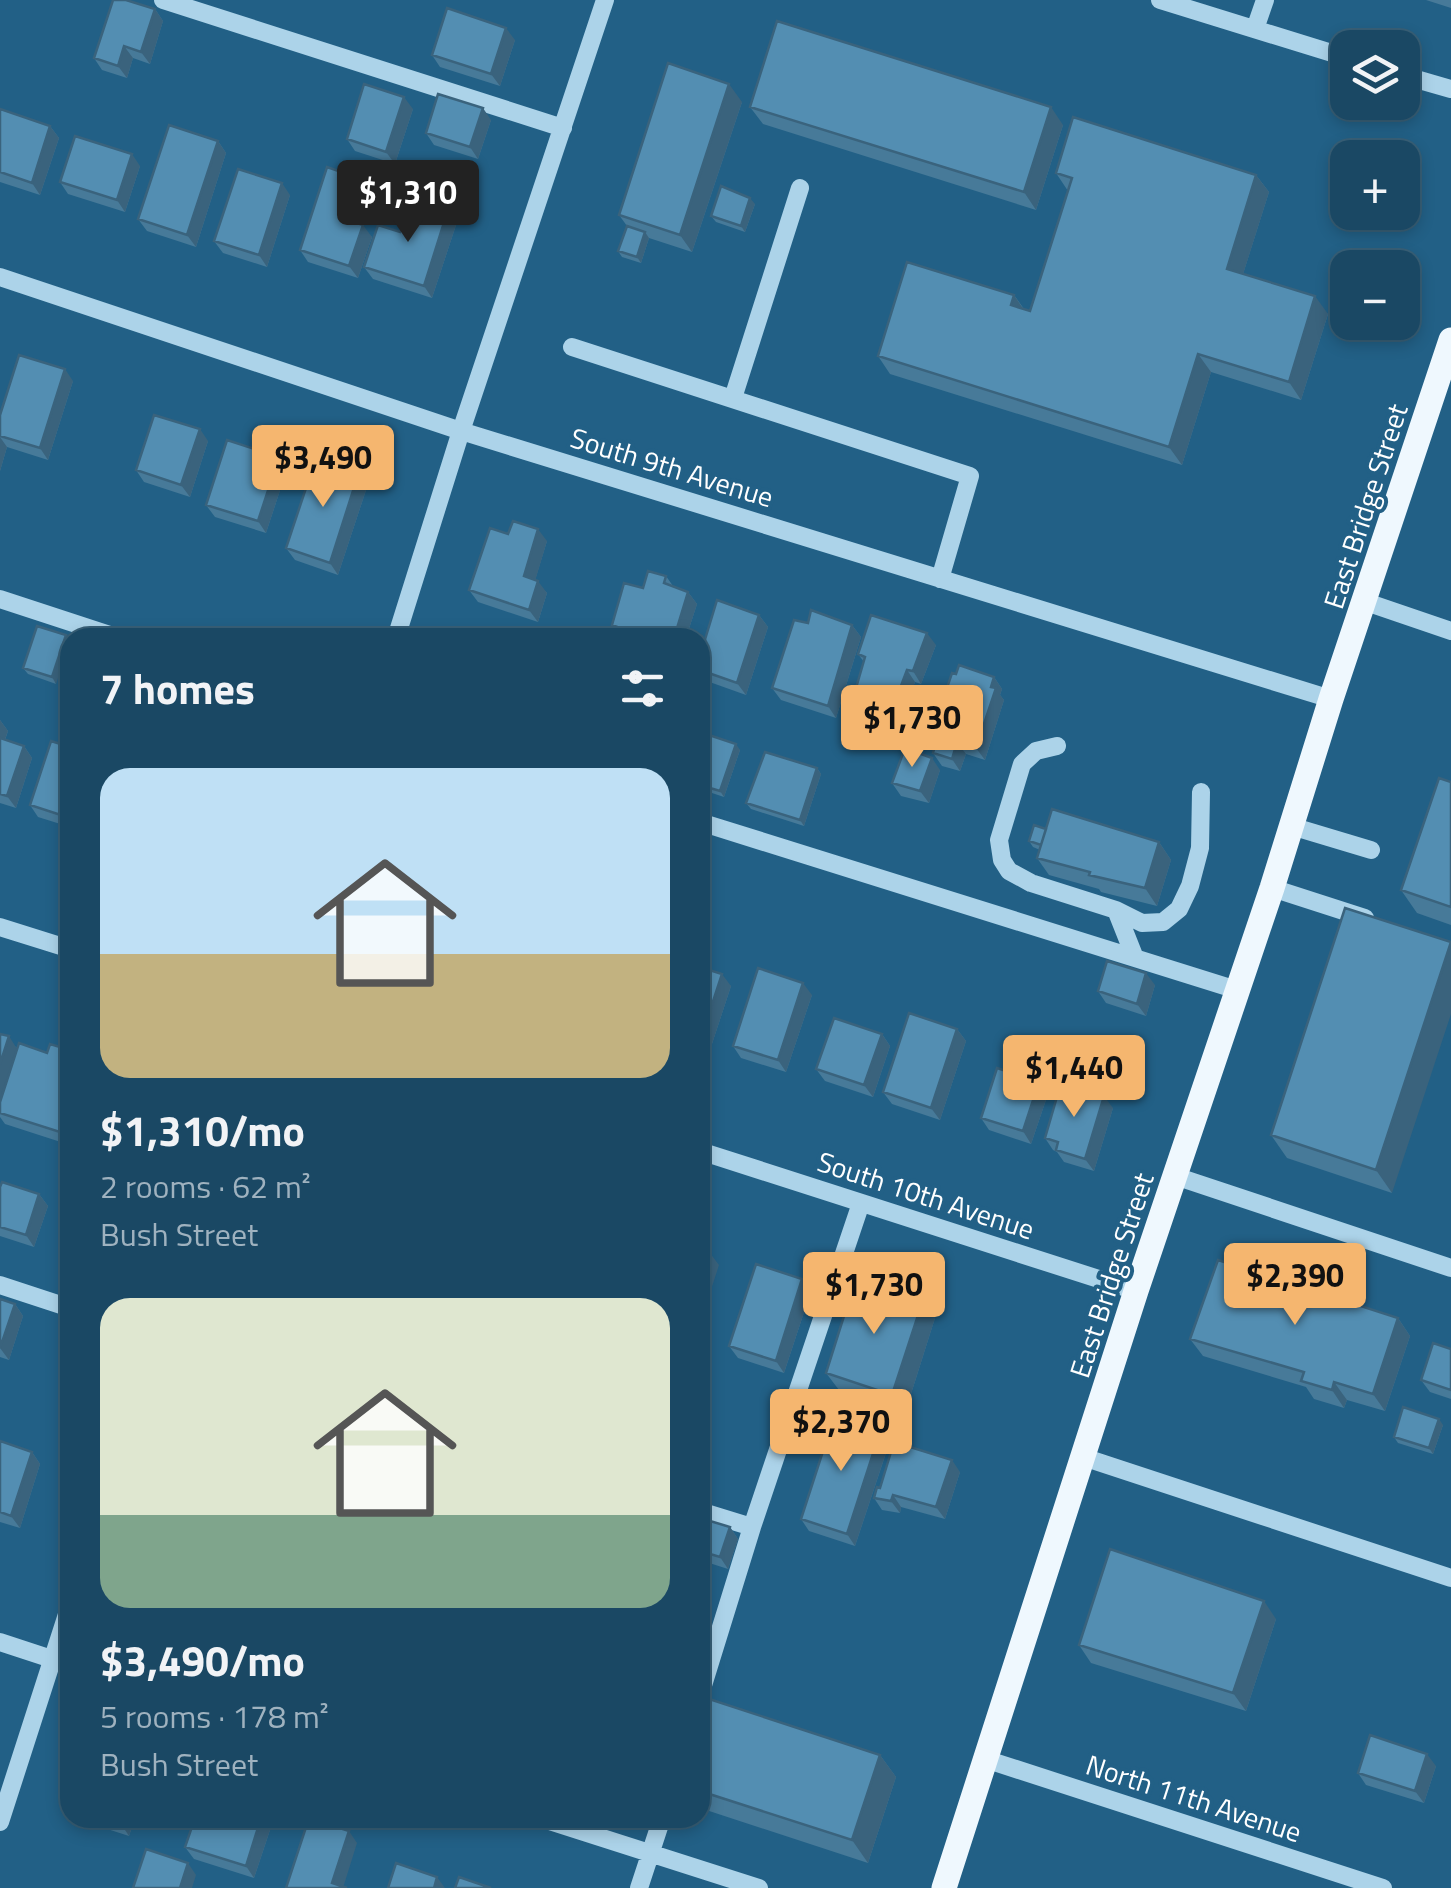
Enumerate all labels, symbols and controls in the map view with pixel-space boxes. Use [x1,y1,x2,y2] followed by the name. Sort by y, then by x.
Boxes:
[1330,30,1420,340] map controls
[1330,30,1420,120] button: layers
[1330,140,1420,230] button: +
[327,160,489,245] pin: $1,310
[359,168,457,216] text: $1,310
[1330,250,1420,340] button: −
[1312,398,1418,614] street label: East Bridge Street
[565,416,779,518] street label: South 9th Avenue
[242,425,404,510] pin: $3,490
[274,433,372,481] text: $3,490
[100,656,255,720] text: 7 homes
[615,661,670,716] icon: filters
[831,685,993,770] pin: $1,730
[863,693,961,741] text: $1,730
[295,833,475,1013] icon: home
[993,1035,1155,1120] pin: $1,440
[1025,1043,1123,1091] text: $1,440
[100,1098,305,1162] text: $1,310/mo
[812,1140,1040,1250] street label: South 10th Avenue
[100,1162,311,1210] text: 2 rooms · 62 m²
[1058,1167,1164,1383] street label: East Bridge Street
[100,1210,258,1258] text: Bush Street
[1214,1243,1376,1328] pin: $2,390
[1246,1251,1344,1299] text: $2,390
[793,1252,955,1337] pin: $1,730
[825,1260,923,1308] text: $1,730
[295,1363,475,1543] icon: home
[760,1389,922,1474] pin: $2,370
[792,1397,890,1445] text: $2,370
[100,1628,305,1692] text: $3,490/mo
[100,1692,329,1740] text: 5 rooms · 178 m²
[100,1740,258,1788] text: Bush Street
[1081,1743,1307,1853] street label: North 11th Avenue

